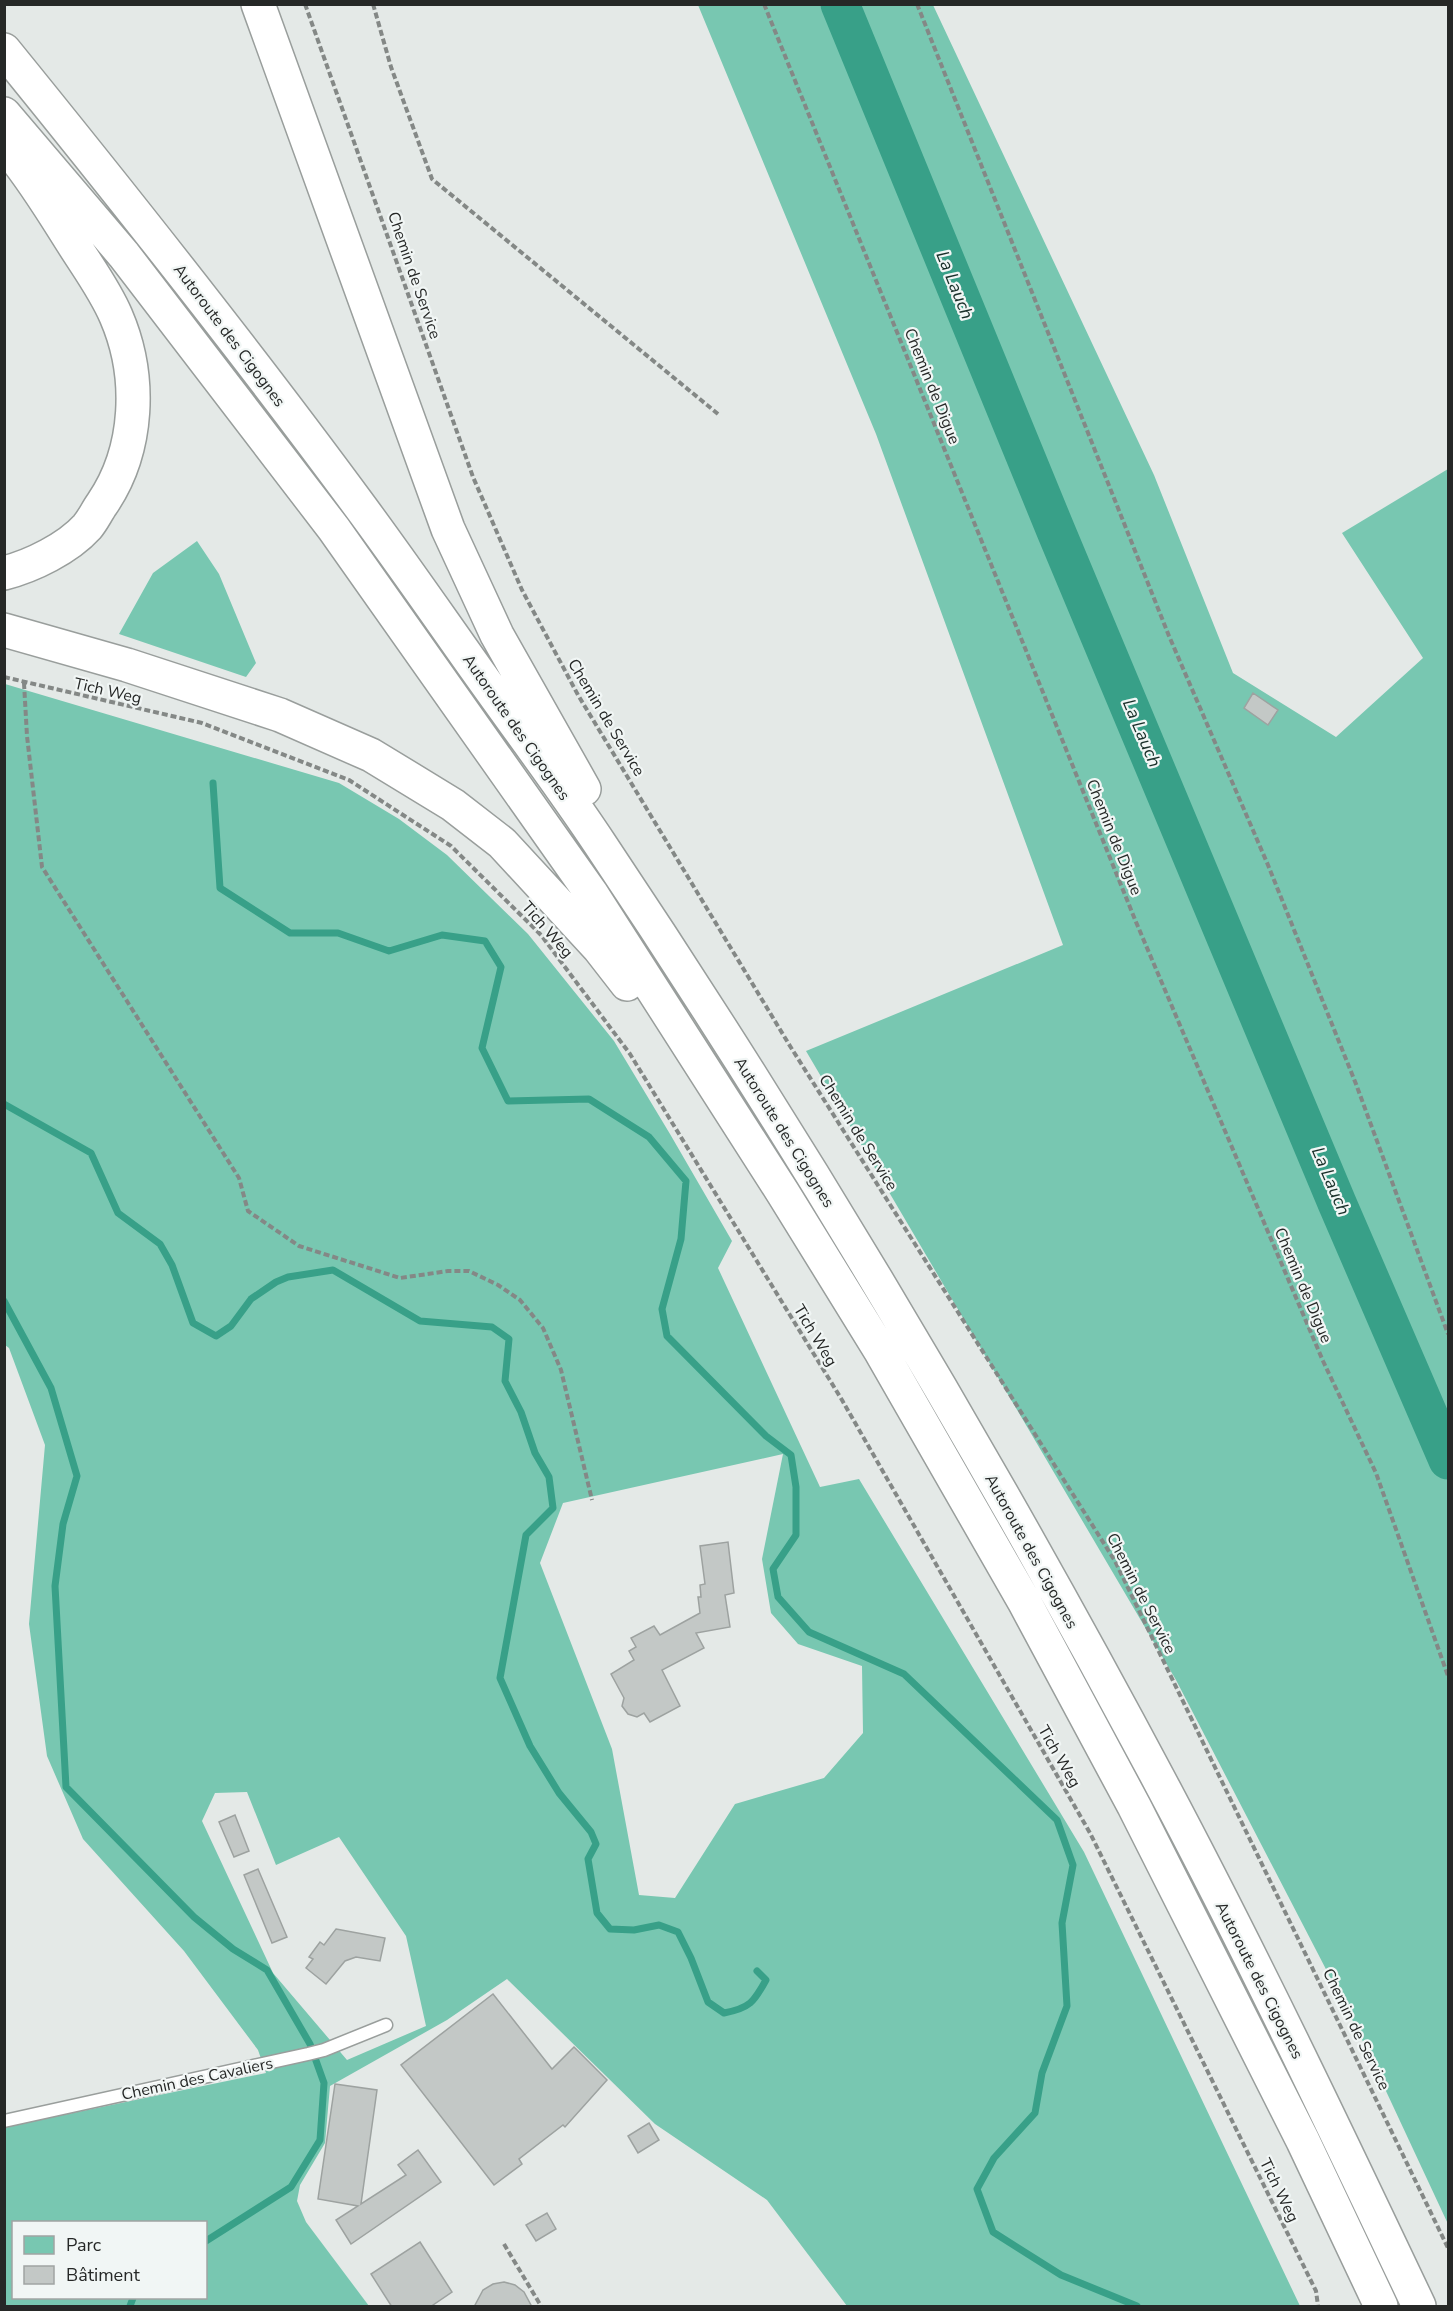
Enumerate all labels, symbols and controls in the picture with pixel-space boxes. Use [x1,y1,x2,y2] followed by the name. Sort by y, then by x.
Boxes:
[382,209,446,342] street label: Chemin de Service
[930,247,980,323] water label: La Lauch
[168,260,290,412] street label: Autoroute des Cigognes
[899,325,965,448] street label: Chemin de Digue
[457,650,575,805] street label: Autoroute des Cigognes
[562,655,650,780] street label: Chemin de Service
[72,673,144,709] street label: Tich Weg
[1117,695,1167,771] water label: La Lauch
[1081,776,1147,899] street label: Chemin de Digue
[516,897,578,963] street label: Tich Weg
[729,1053,840,1212] street label: Autoroute des Cigognes
[814,1070,903,1195] street label: Chemin de Service
[1306,1143,1356,1219] water label: La Lauch
[1269,1224,1337,1346] street label: Chemin de Digue
[788,1300,842,1371] street label: Tich Weg
[979,1470,1083,1633] street label: Autoroute des Cigognes
[1101,1529,1181,1658] street label: Chemin de Service
[1032,1721,1086,1792] street label: Tich Weg
[1210,1898,1308,2063] street label: Autoroute des Cigognes
[1317,1965,1395,2094] street label: Chemin de Service
[119,2052,275,2106] street label: Chemin des Cavaliers
[1254,2155,1304,2226] street label: Tich Weg
[12,2221,207,2299] legend
[66,2233,101,2257] text: Parc
[66,2263,140,2287] text: Bâtiment

